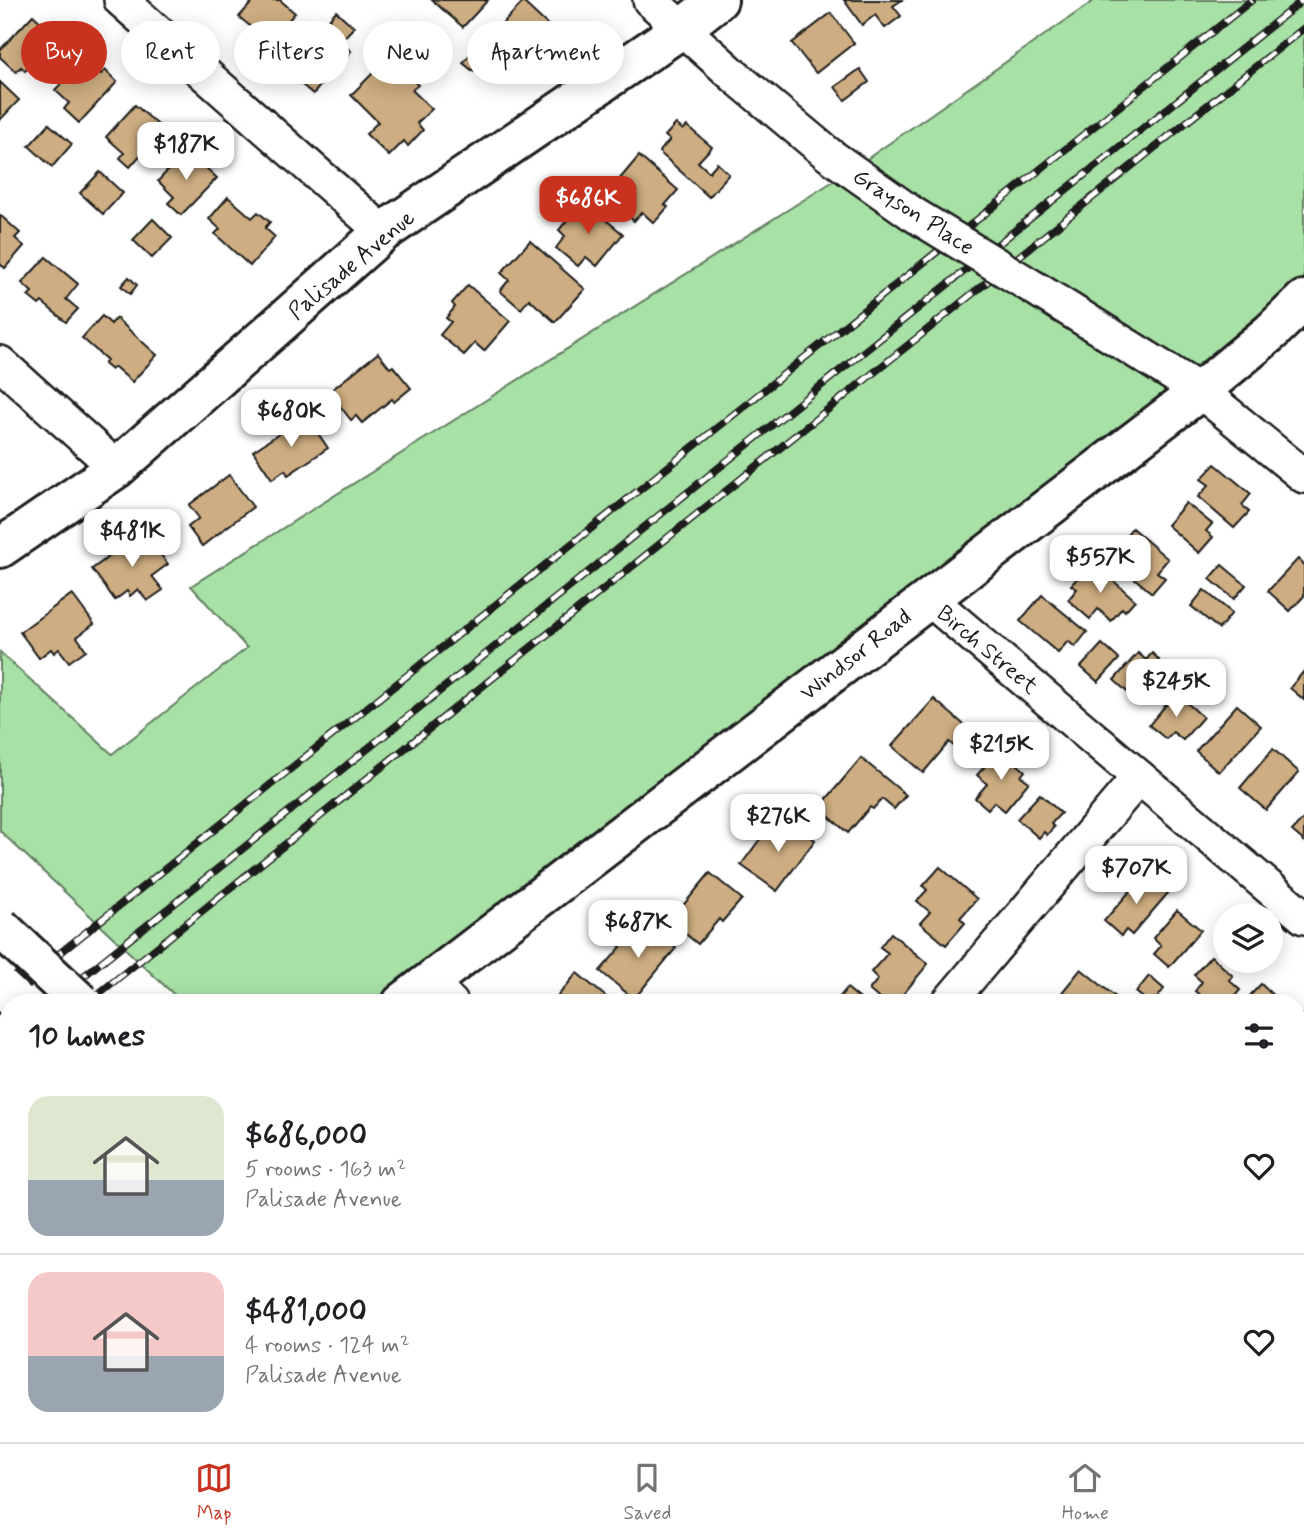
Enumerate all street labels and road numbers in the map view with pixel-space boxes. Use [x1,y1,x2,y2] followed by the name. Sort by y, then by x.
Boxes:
[846,162,979,263] street label: Grayson Place
[283,204,422,327] street label: Palisade Avenue
[930,599,1044,702] street label: Birch Street
[794,603,918,708] street label: Windsor Road

